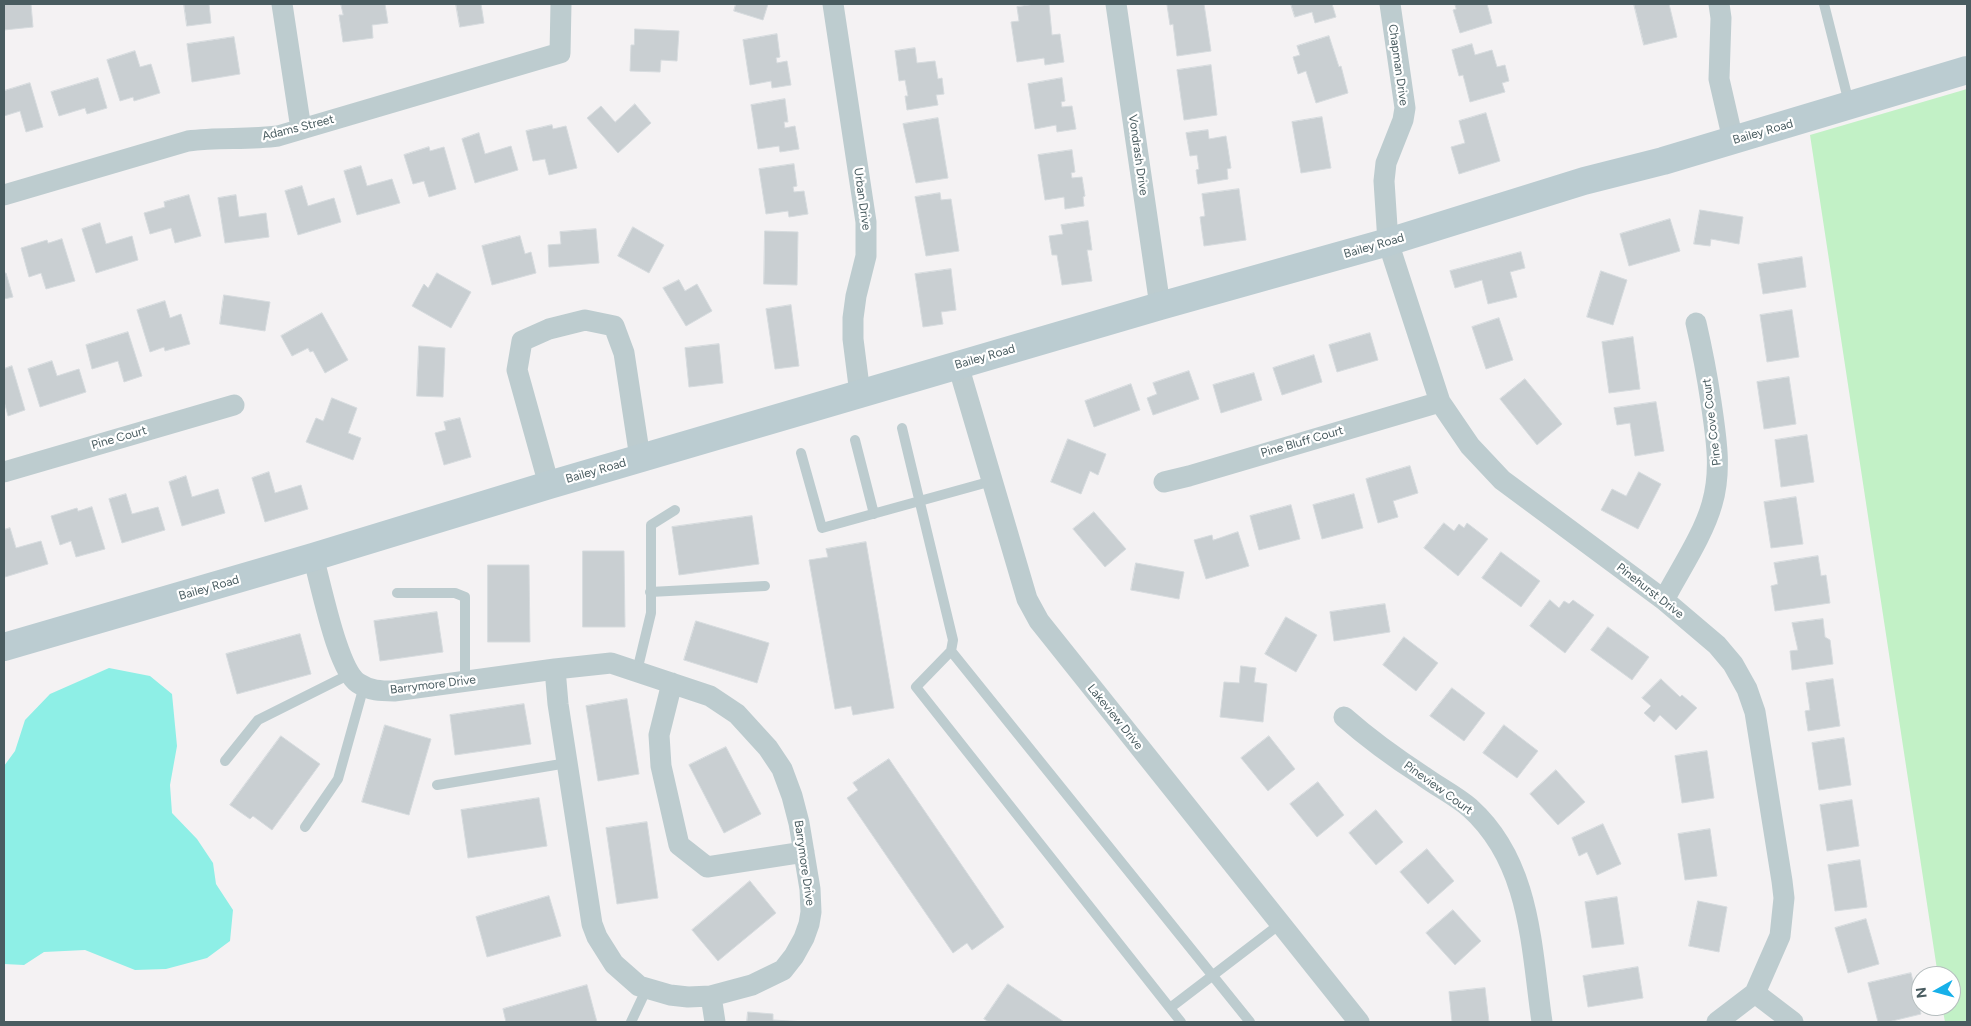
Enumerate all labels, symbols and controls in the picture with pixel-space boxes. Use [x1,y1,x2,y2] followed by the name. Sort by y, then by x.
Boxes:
[1385,23,1411,107] street label: Chapman Drive
[261,112,335,144] street label: Adams Street
[1125,114,1151,196] street label: Vondrash Drive
[1731,117,1795,147] street label: Bailey Road
[850,167,874,231] street label: Urban Drive
[1342,231,1406,261] street label: Bailey Road
[953,342,1017,372] street label: Bailey Road
[1699,377,1725,467] street label: Pine Cove Court
[90,423,148,453] street label: Pine Court
[1259,423,1345,461] street label: Pine Bluff Court
[564,456,628,486] street label: Bailey Road
[1614,560,1686,622] street label: Pinehurst Drive
[177,573,241,603] street label: Bailey Road
[389,673,477,697] street label: Barrymore Drive
[1084,681,1146,753] street label: Lakeview Drive
[1401,758,1475,818] street label: Pineview Court
[791,819,817,907] street label: Barrymore Drive
[1911,966,1961,1016] north arrow
[1913,986,1931,999] text: N

